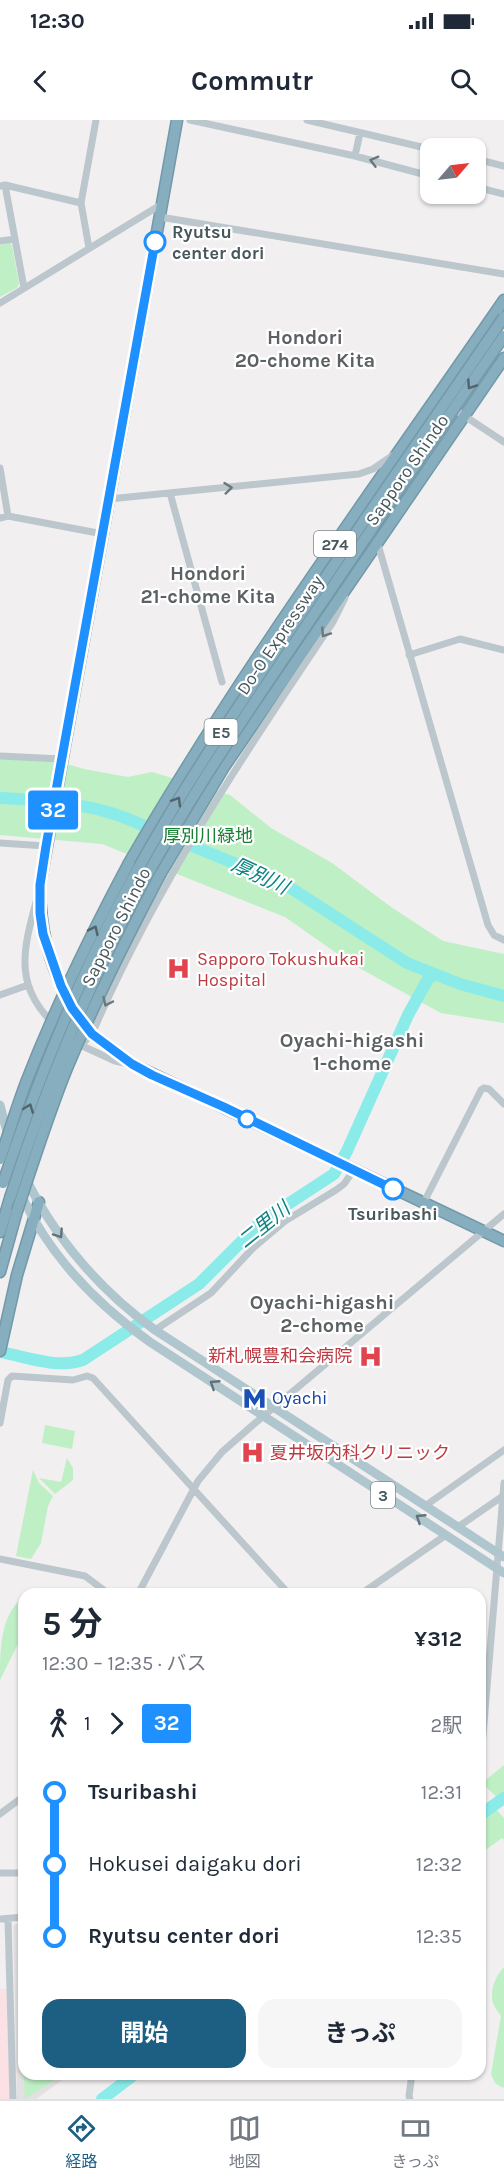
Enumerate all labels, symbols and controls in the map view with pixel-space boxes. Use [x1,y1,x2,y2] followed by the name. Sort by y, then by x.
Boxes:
[30,8,85,34] text: 12:30
[24,65,57,98] icon: back
[191,65,313,97] text: Commutr
[447,65,480,98] icon: search
[420,138,486,204] north arrow
[420,138,486,204] map controls
[369,156,380,168] one-way arrow
[172,221,265,264] place label: Ryutsu center dori
[144,231,166,253] marker: Ryutsu center dori
[235,326,375,372] district label: Hondori 20-chome Kita
[467,378,478,389] one-way arrow
[360,410,454,530] street label: Sapporo Shindo
[223,482,232,495] one-way arrow
[314,531,356,557] road number: 274
[141,562,275,608] district label: Hondori 21-chome Kita
[232,570,329,699] street label: Do-O Expressway
[321,626,332,637] one-way arrow
[204,719,238,745] road number: E5
[26,790,80,830] line badge: 32
[170,796,181,807] one-way arrow
[40,798,66,822] text: 32
[163,825,253,847] park label: 厚別川緑地
[228,853,294,900] water label: 厚別川
[77,864,155,990] street label: Sapporo Shindo
[86,925,98,936] one-way arrow
[197,948,364,991] place label: Sapporo Tokushukai Hospital
[166,956,192,982] hospital icon: Sapporo Tokushukai Hospital
[102,995,114,1006] one-way arrow
[280,1029,424,1075] district label: Oyachi-higashi 1-chome
[22,1103,34,1114] one-way arrow
[238,1110,256,1128] unlabelled marker
[382,1178,404,1200] marker: Tsuribashi
[233,1196,296,1253] water label: 二里川
[348,1203,438,1225] place label: Tsuribashi
[52,1227,63,1238] one-way arrow
[250,1291,394,1337] district label: Oyachi-higashi 2-chome
[357,1343,383,1369] hospital icon: 新札幌豊和会病院
[208,1345,352,1367] place label: 新札幌豊和会病院
[210,1380,221,1391] one-way arrow
[241,1385,267,1411] metro station icon: Oyachi
[272,1387,327,1409] place label: Oyachi
[239,1440,265,1466] hospital icon: 夏井坂内科クリニック
[270,1442,450,1464] place label: 夏井坂内科クリニック
[371,1482,395,1508] road number: 3
[415,1515,426,1526] one-way arrow
[42,1605,103,1643] text: 5 分
[414,1626,462,1652] text: ¥312
[42,1652,206,1675] text: 12:30 – 12:35 · バス
[42,1707,75,1740] icon: walk
[100,1707,133,1740] icon: forward
[154,1711,179,1735] text: 32
[84,1712,91,1735] text: 1
[430,1714,462,1737] text: 2駅
[88,1779,198,1805] text: Tsuribashi
[421,1781,462,1804] text: 12:31
[88,1851,302,1877] text: Hokusei daigaku dori
[416,1853,462,1876] text: 12:32
[88,1923,280,1949] text: Ryutsu center dori
[416,1925,462,1948] text: 12:35
[42,1999,246,2068] button: 開始
[258,1999,462,2068] button: きっぷ
[65,2112,98,2172] tab: 経路
[228,2112,261,2172] tab: 地図
[392,2112,439,2172] tab: きっぷ

